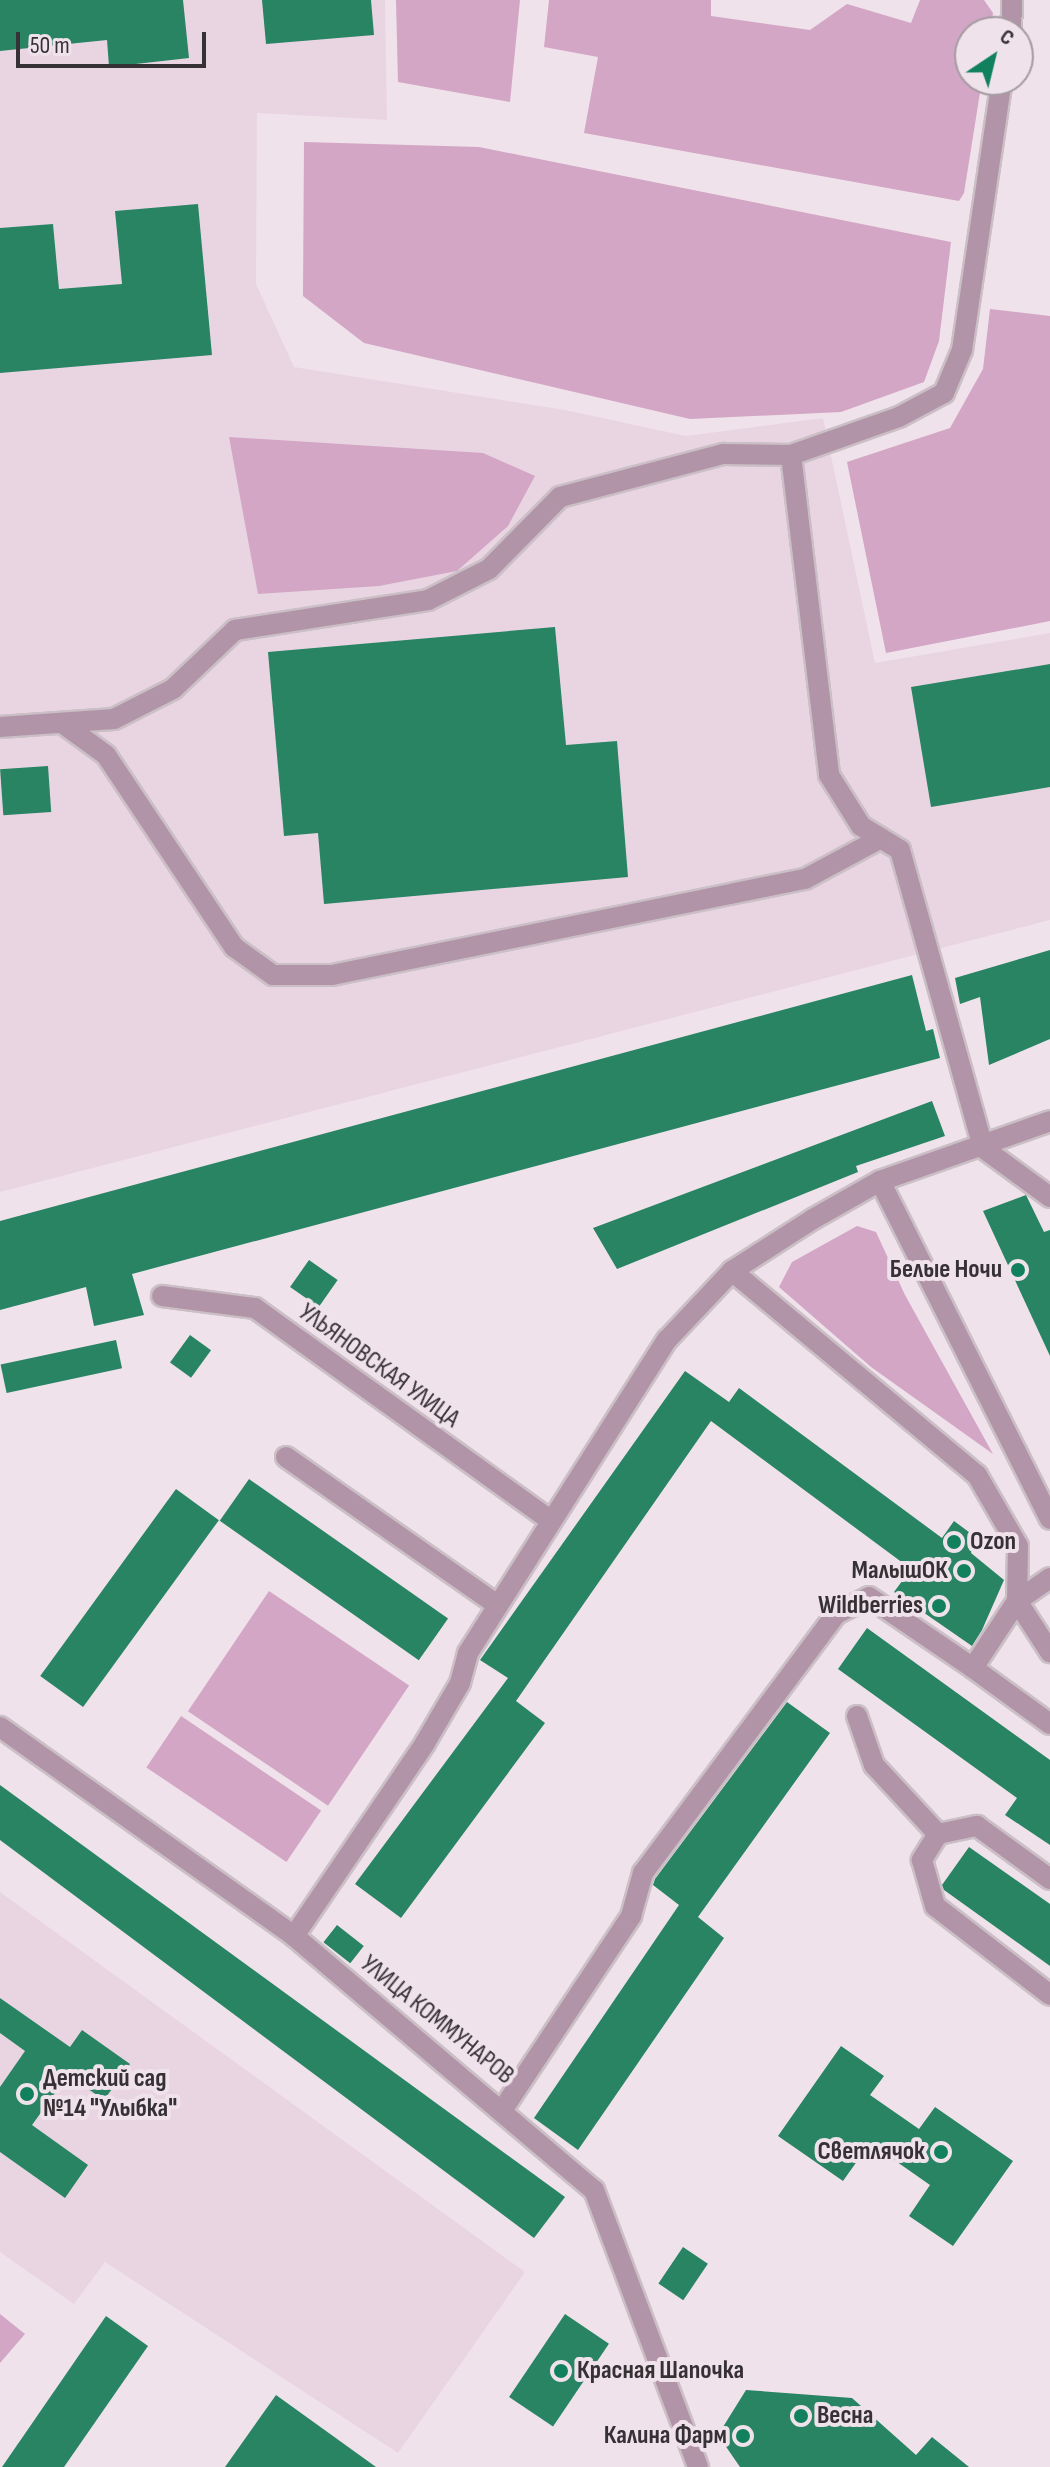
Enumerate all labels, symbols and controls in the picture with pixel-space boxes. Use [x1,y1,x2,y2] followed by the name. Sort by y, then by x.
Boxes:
[20,16,210,66] scale bar
[954,16,1034,96] north arrow
[995,23,1019,52] text: С
[30,31,70,60] text: 50 m
[890,1254,1002,1286] place label: Белые Ночи
[1009,1261,1027,1279] marker: Белые Ночи
[292,1297,466,1435] street label: УЛЬЯНОВСКАЯ УЛИЦА
[970,1526,1016,1558] place label: Ozon
[945,1533,963,1551] marker: Ozon
[852,1555,948,1587] place label: МалышОК
[955,1562,973,1580] marker: МалышОК
[818,1590,923,1622] place label: Wildberries
[930,1597,948,1615] marker: Wildberries
[354,1949,520,2091] street label: УЛИЦА КОММУНАРОВ
[43,2063,177,2124] place label: Детский сад №14 "Улыбка"
[18,2085,36,2103] marker: Детский сад №14 "Улыбка"
[817,2136,925,2168] place label: Светлячок
[932,2143,950,2161] marker: Светлячок
[577,2355,744,2387] place label: Красная Шапочка
[552,2362,570,2380] marker: Красная Шапочка
[817,2400,873,2432] place label: Весна
[792,2407,810,2425] marker: Весна
[604,2420,727,2452] place label: Калина Фарм
[734,2427,752,2445] marker: Калина Фарм

